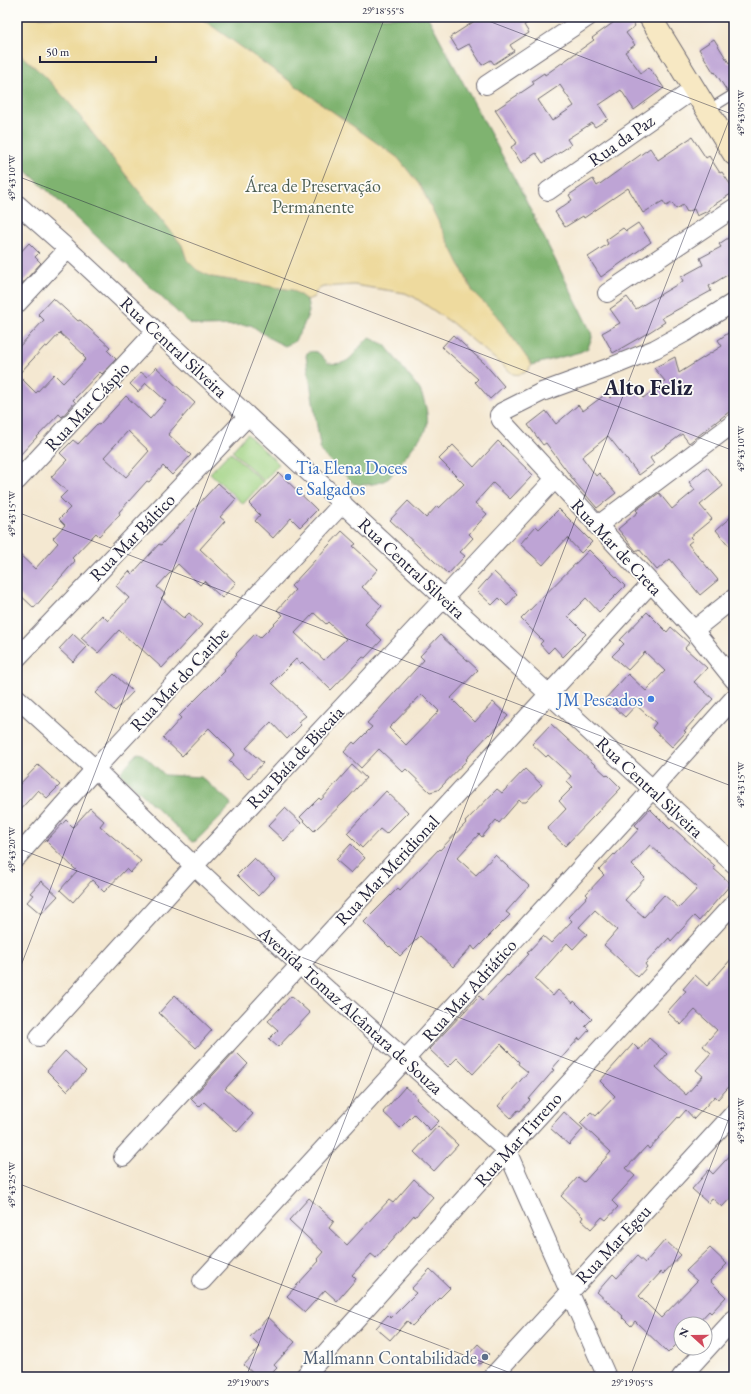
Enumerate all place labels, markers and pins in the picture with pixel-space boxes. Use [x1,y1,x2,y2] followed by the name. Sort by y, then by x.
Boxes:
[296,456,407,500] place label: Tia Elena Doces e Salgados
[283,472,293,482] marker: Tia Elena Doces e Salgados
[555,688,643,711] place label: JM Pescados
[646,694,656,704] marker: JM Pescados
[303,1346,477,1369] place label: Mallmann Contabilidade
[480,1352,490,1362] marker: Mallmann Contabilidade

